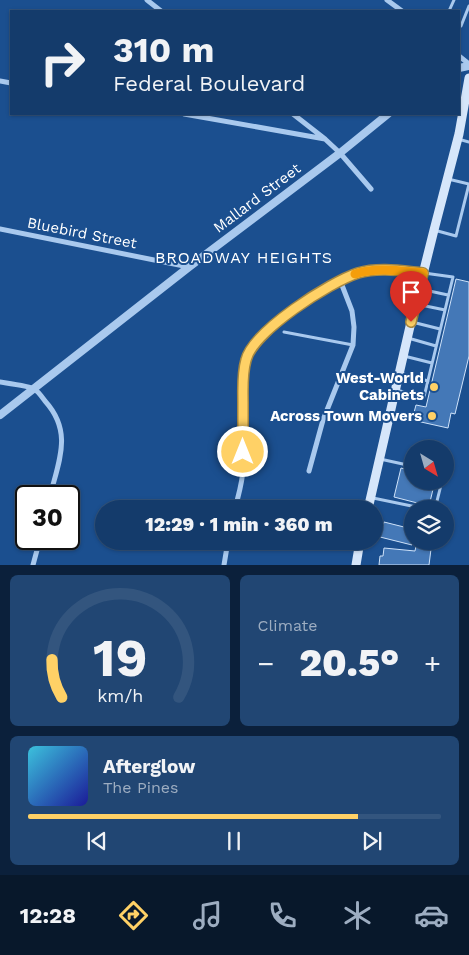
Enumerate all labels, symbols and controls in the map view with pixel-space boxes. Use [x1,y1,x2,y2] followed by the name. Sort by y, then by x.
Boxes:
[113,29,214,71] text: 310 m
[30,30,95,95] icon: right
[113,71,305,96] text: Federal Boulevard
[210,159,305,237] street label: Mallard Street
[26,214,139,253] street label: Bluebird Street
[155,248,333,267] district label: BROADWAY HEIGHTS
[390,271,432,322] pin
[397,278,425,306] icon: arrive
[336,369,424,404] place label: West-World Cabinets
[428,381,440,393] marker: West-World Cabinets
[270,407,422,425] place label: Across Town Movers
[426,410,438,422] marker: Across Town Movers
[216,425,268,477] position arrow
[404,440,454,490] north arrow
[404,440,454,550] map controls
[15,485,80,550] speed limit sign: 30
[404,500,454,550] button: layers
[145,513,333,536] text: 12:29 · 1 min · 360 m
[258,616,318,635] text: Climate
[93,628,147,689] text: 19
[299,641,399,685] text: 20.5°
[258,647,274,680] text: −
[424,647,441,680] text: +
[97,685,143,706] text: km/h
[103,755,195,778] text: Afterglow
[103,778,179,797] text: The Pines
[83,827,111,855] icon: previous
[220,827,248,855] icon: pause
[358,827,386,855] icon: next
[116,898,151,933] icon: directions
[190,898,225,933] icon: music
[265,898,300,933] icon: phone
[340,898,375,933] icon: climate
[414,898,449,933] icon: car
[20,903,76,928] text: 12:28

